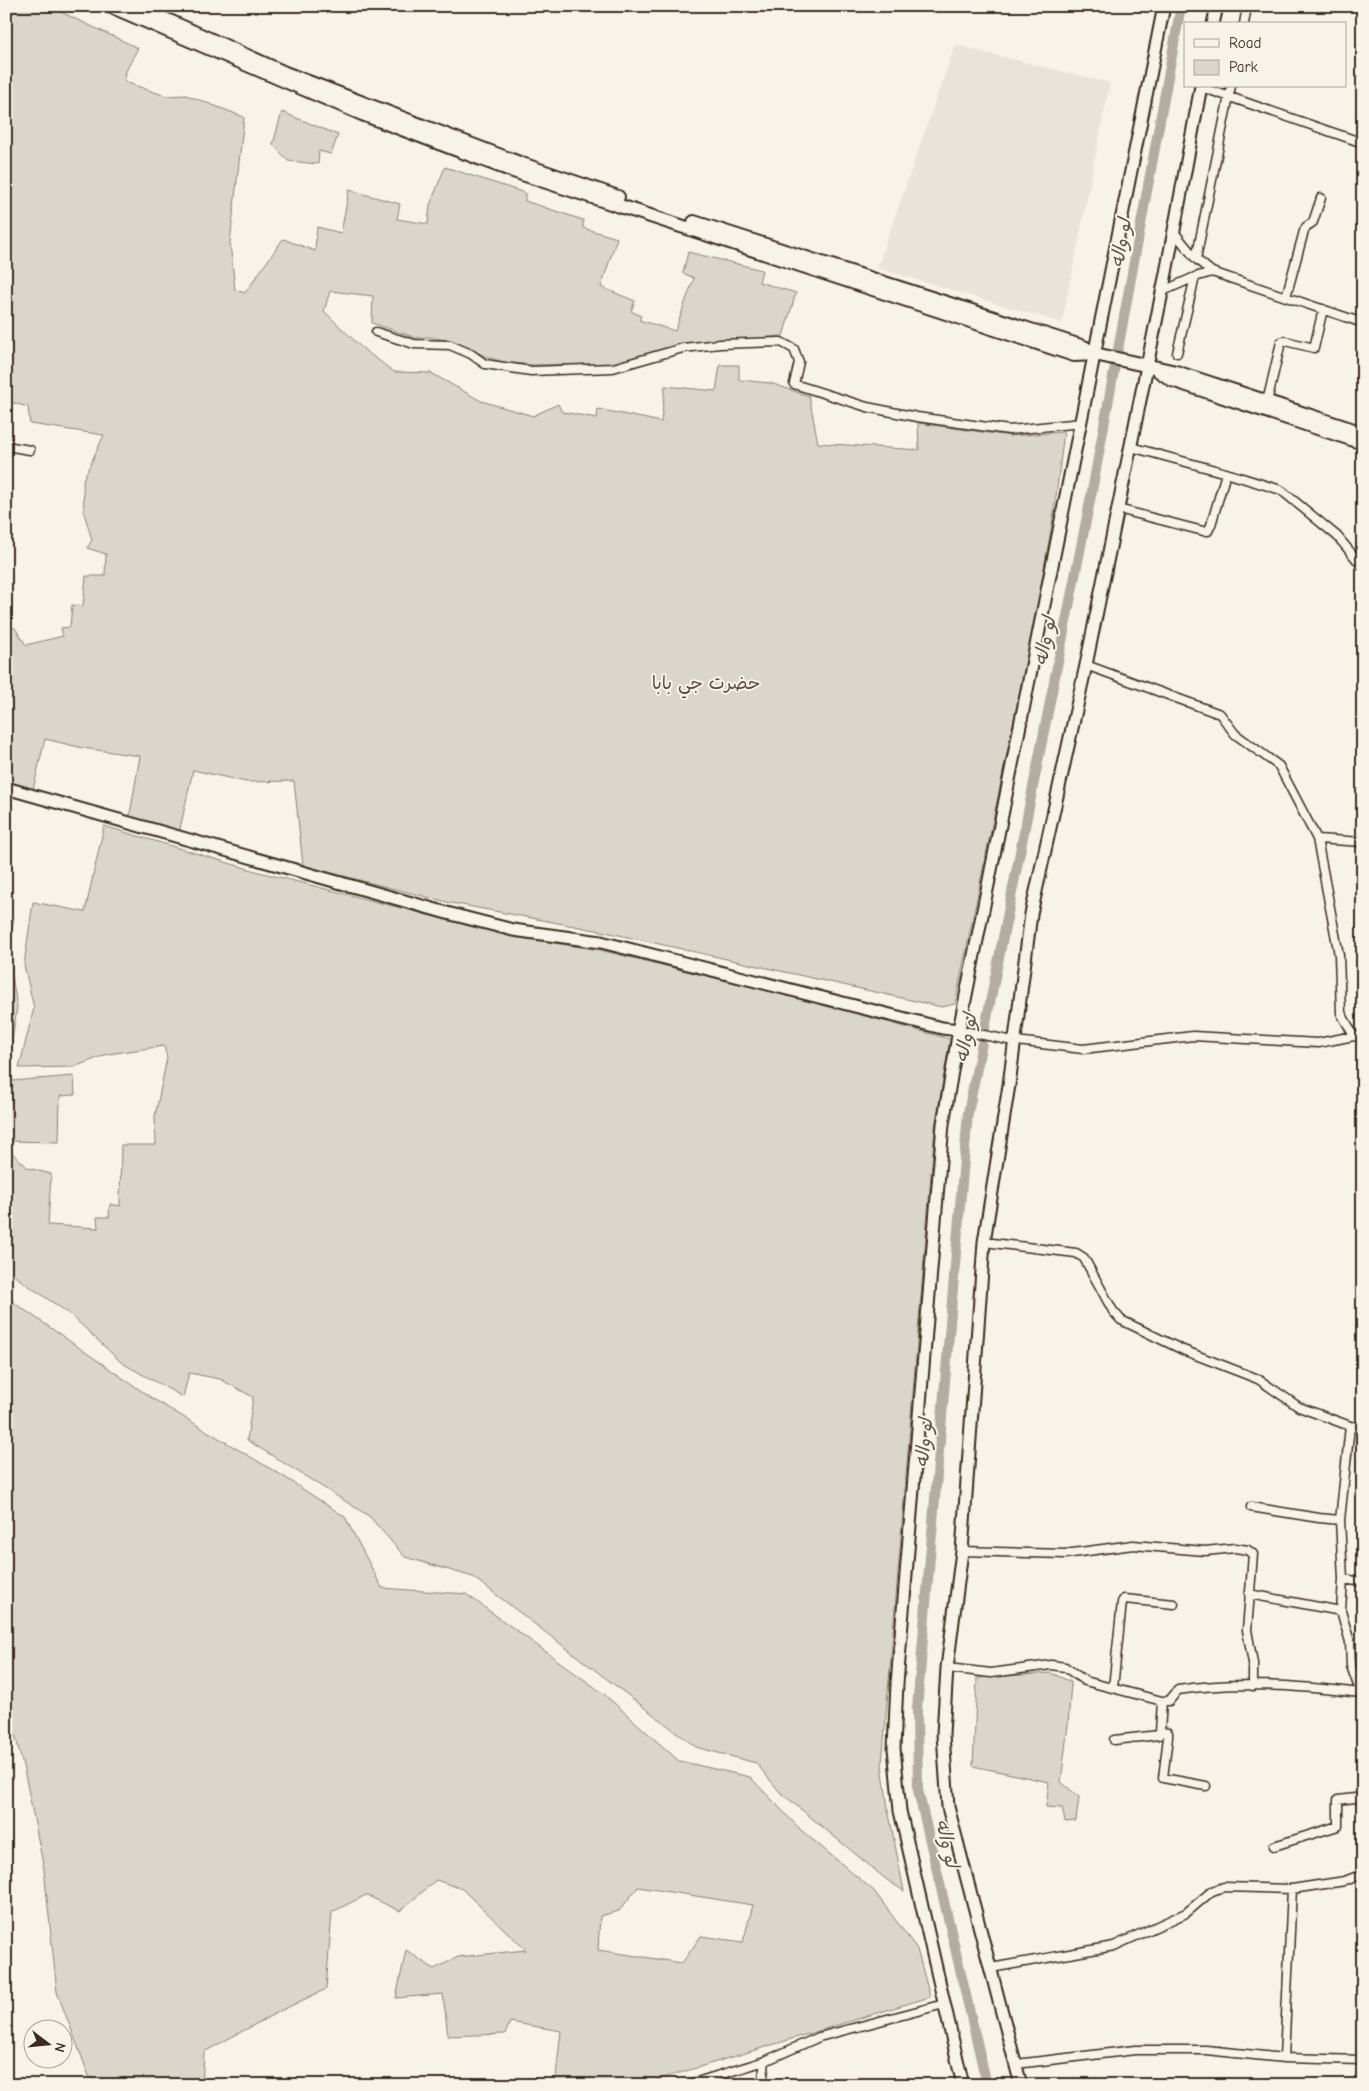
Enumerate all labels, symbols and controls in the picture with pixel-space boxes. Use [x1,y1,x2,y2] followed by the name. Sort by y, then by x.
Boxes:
[1184,22,1346,88] legend
[1229,34,1261,52] text: Road
[1229,58,1258,76] text: Park
[1106,214,1138,269] water label: لو واله
[1029,612,1062,668] water label: لو واله
[652,673,760,699] park label: حضرت جي بابا
[950,1009,983,1065] water label: لو واله
[911,1415,938,1469] water label: لو واله
[930,1817,964,1873] water label: لو واله
[22,2018,72,2068] north arrow
[51,2041,69,2054] text: N

